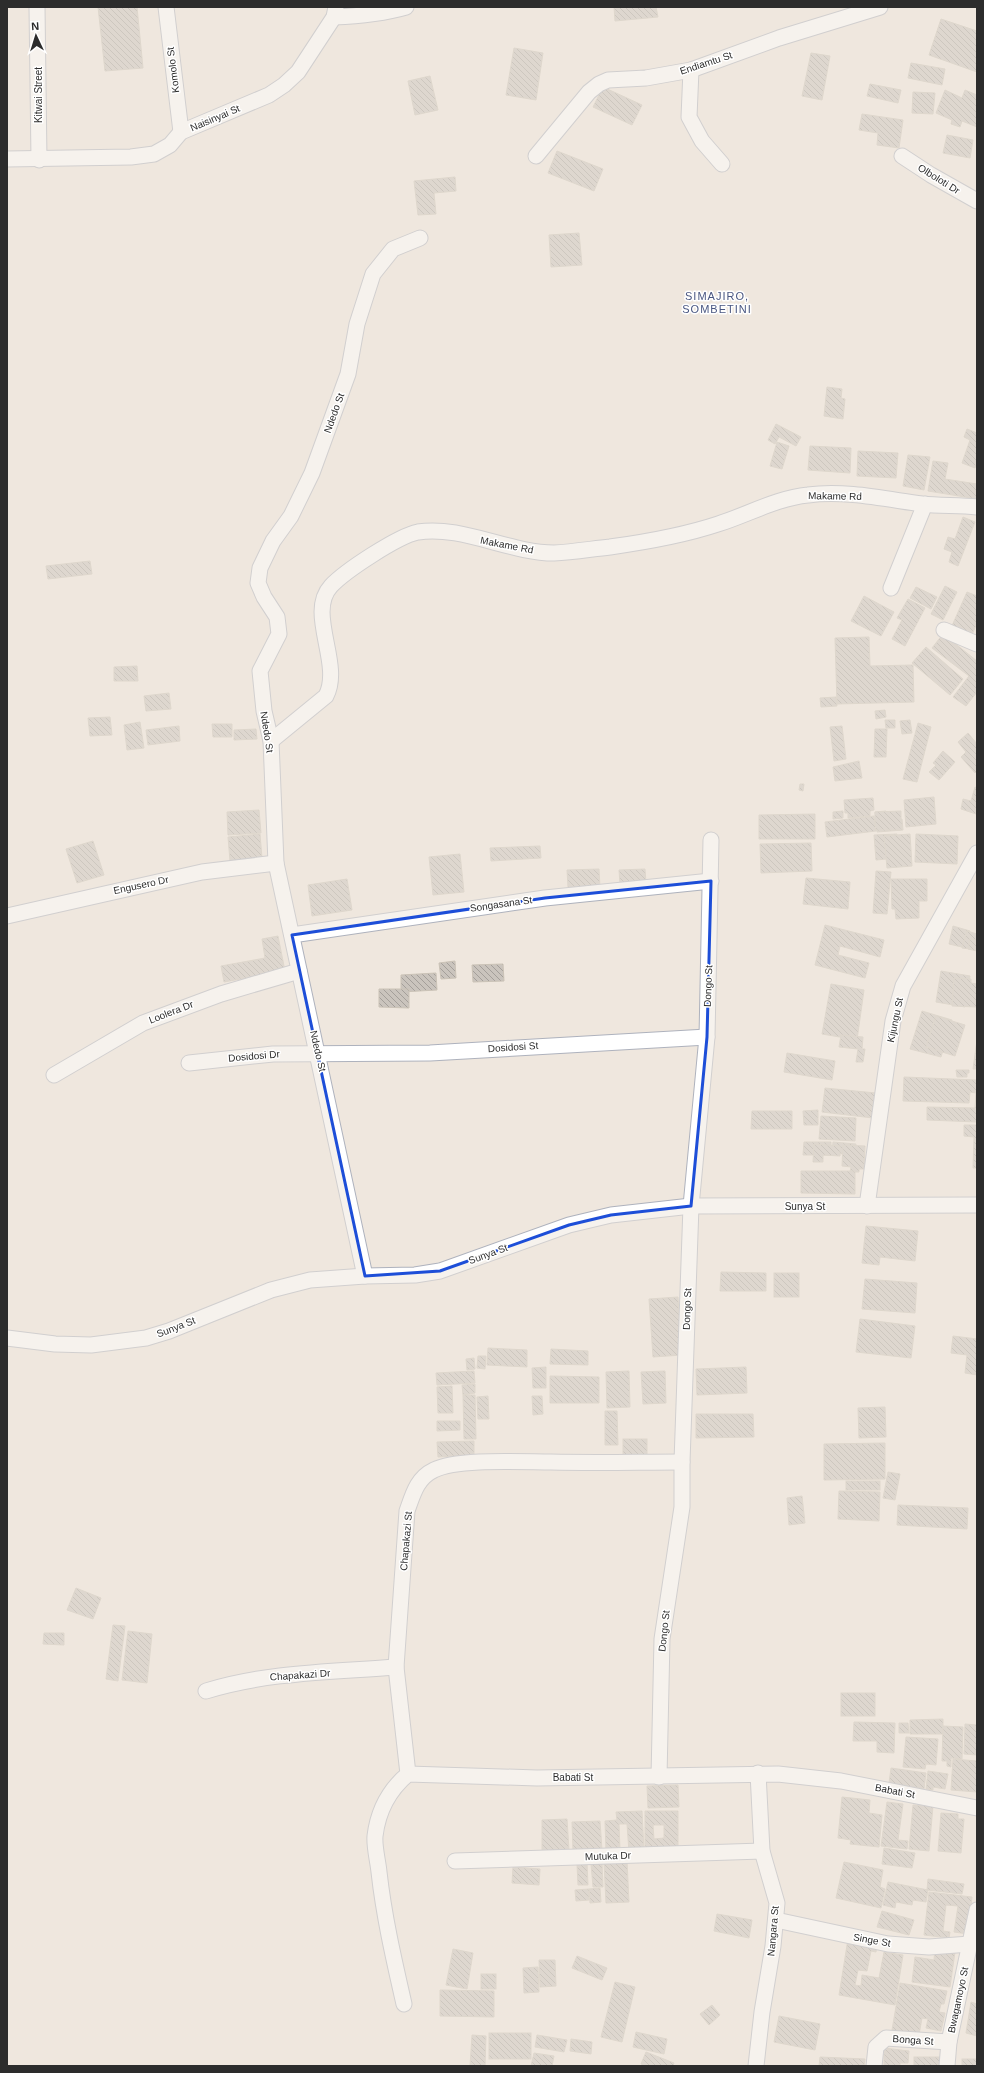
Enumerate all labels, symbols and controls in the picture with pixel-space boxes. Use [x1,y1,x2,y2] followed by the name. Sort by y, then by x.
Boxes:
[16,16,56,56] north arrow
[31,20,40,32] text: N
[165,46,181,94] street label: Komolo St
[678,49,734,77] street label: Endiamtu St
[33,67,44,123] street label: Kitwai Street
[189,103,242,133] street label: Naisinyai St
[916,162,963,197] street label: Olboloti Dr
[682,290,752,315] district label: SIMAJIRO, SOMBETINI
[322,391,346,434] street label: Ndedo St
[808,490,862,502] street label: Makame Rd
[479,534,535,556] street label: Makame Rd
[258,711,276,754] street label: Ndedo St
[112,874,170,896] street label: Engusero Dr
[469,894,533,914] street label: Songasana St
[702,965,714,1007] street label: Dongo St
[885,996,905,1043] street label: Kijungu St
[147,998,195,1026] street label: Loolera Dr
[308,1029,328,1073] street label: Ndedo St
[487,1040,539,1054] street label: Dosidosi St
[228,1048,281,1064] street label: Dosidosi Dr
[785,1201,826,1212] street label: Sunya St
[467,1242,509,1266] street label: Sunya St
[681,1288,693,1330] street label: Dongo St
[155,1315,197,1339] street label: Sunya St
[398,1511,414,1571] street label: Chapakazi St
[656,1609,672,1652] street label: Dongo St
[269,1667,331,1683] street label: Chapakazi Dr
[553,1772,594,1783] street label: Babati St
[874,1782,916,1800] street label: Babati St
[585,1850,632,1862] street label: Mutuka Dr
[765,1905,781,1957] street label: Nangara St
[852,1931,892,1949] street label: Singe St
[946,1966,970,2034] street label: Bwagamoyo St
[892,2033,934,2047] street label: Bonga St

